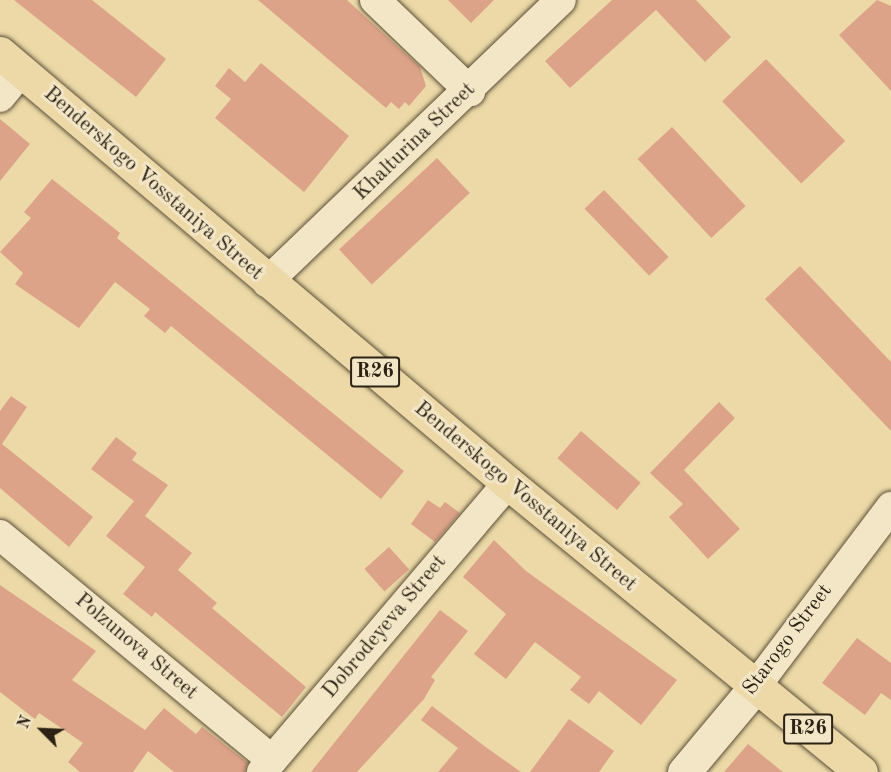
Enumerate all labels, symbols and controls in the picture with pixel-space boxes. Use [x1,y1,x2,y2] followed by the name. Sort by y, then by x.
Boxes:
[349,78,481,206] street label: Khalturina Street
[38,82,268,286] street label: Benderskogo Vosstaniya Street
[350,355,400,389] road number: R26
[409,396,641,598] street label: Benderskogo Vosstaniya Street
[318,550,452,704] street label: Dobrodeyeva Street
[738,579,838,701] street label: Starogo Street
[69,588,203,706] street label: Polzunova Street
[12,700,72,760] north arrow
[782,712,834,746] road number: R26
[16,714,35,732] text: N

